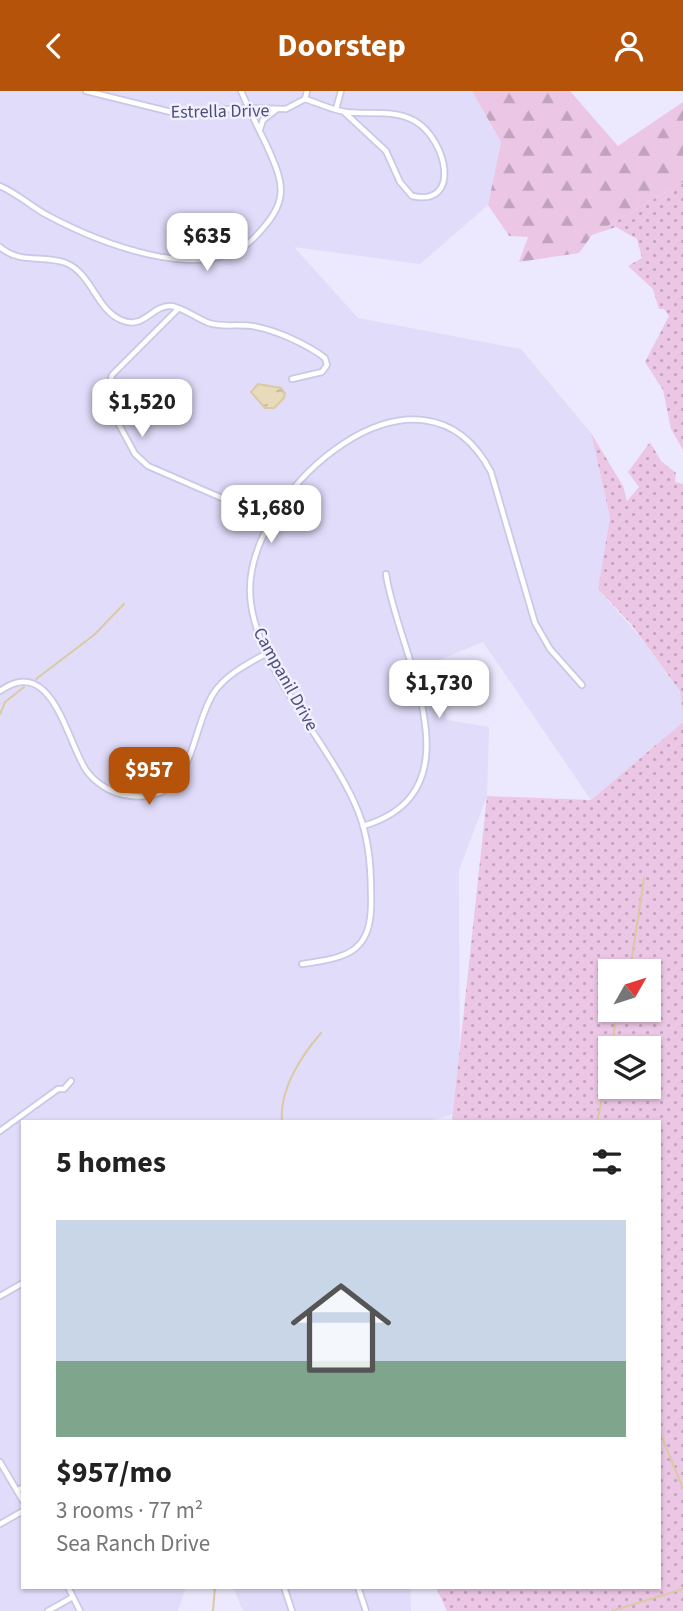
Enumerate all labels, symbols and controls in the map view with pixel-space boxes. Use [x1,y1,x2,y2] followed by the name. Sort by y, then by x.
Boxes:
[277,23,406,69] text: Doorstep
[35,27,73,65] icon: back
[610,27,648,65] icon: person
[170,98,270,125] street label: Estrella Drive
[166,213,248,273] pin: $635
[183,219,231,252] text: $635
[85,379,199,439] pin: $1,520
[108,385,176,418] text: $1,520
[214,485,328,545] pin: $1,680
[237,491,305,524] text: $1,680
[247,623,324,735] street label: Campanil Drive
[382,661,496,720] pin: $1,730
[405,666,473,699] text: $1,730
[108,747,190,807] pin: $957
[125,753,173,786] text: $957
[598,959,662,1022] north arrow
[598,959,661,1099] map controls
[598,1036,661,1099] button: layers
[56,1141,166,1184] text: 5 homes
[588,1143,626,1181] icon: filters
[278,1265,404,1391] icon: home
[56,1451,172,1494] text: $957/mo
[56,1494,203,1527] text: 3 rooms · 77 m²
[56,1527,210,1560] text: Sea Ranch Drive

